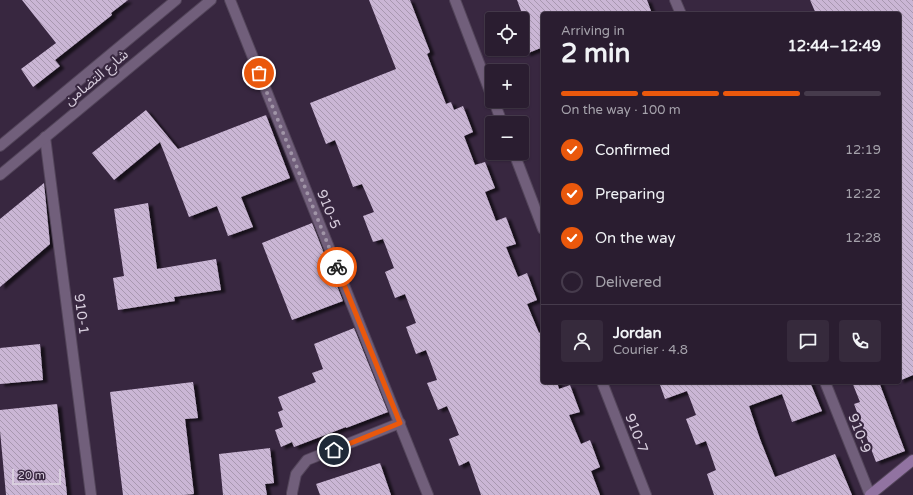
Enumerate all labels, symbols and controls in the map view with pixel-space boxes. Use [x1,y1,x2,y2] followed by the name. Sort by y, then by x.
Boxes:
[485,12,529,160] map controls
[485,12,529,56] button: locate
[561,23,625,39] text: Arriving in
[787,37,881,55] text: 12:44–12:49
[561,38,630,69] text: 2 min
[61,46,133,111] street label: شارع التضامن
[242,56,276,90] pin
[248,62,270,84] icon: bag
[485,64,529,108] button: +
[561,102,681,118] text: On the way · 100 m
[485,116,529,160] button: −
[561,139,583,161] icon: check
[595,141,670,159] text: Confirmed
[845,142,881,158] text: 12:19
[561,183,583,205] icon: check
[595,185,665,203] text: Preparing
[845,186,881,202] text: 12:22
[313,187,344,231] street label: 910-5
[561,227,583,249] icon: check
[595,229,675,247] text: On the way
[845,230,881,246] text: 12:28
[317,247,357,287] courier
[326,256,348,278] icon: bike
[595,273,662,291] text: Delivered
[71,293,92,335] street label: 910-1
[561,320,603,362] button: person
[787,320,829,362] button: chat
[839,320,881,362] button: phone
[613,324,662,342] text: Jordan
[613,342,688,358] text: Courier · 4.8
[621,411,652,455] street label: 910-7
[844,411,875,455] street label: 910-9
[317,433,351,467] pin
[323,439,345,461] icon: home
[12,467,61,486] scale bar
[18,469,45,482] text: 20 m

